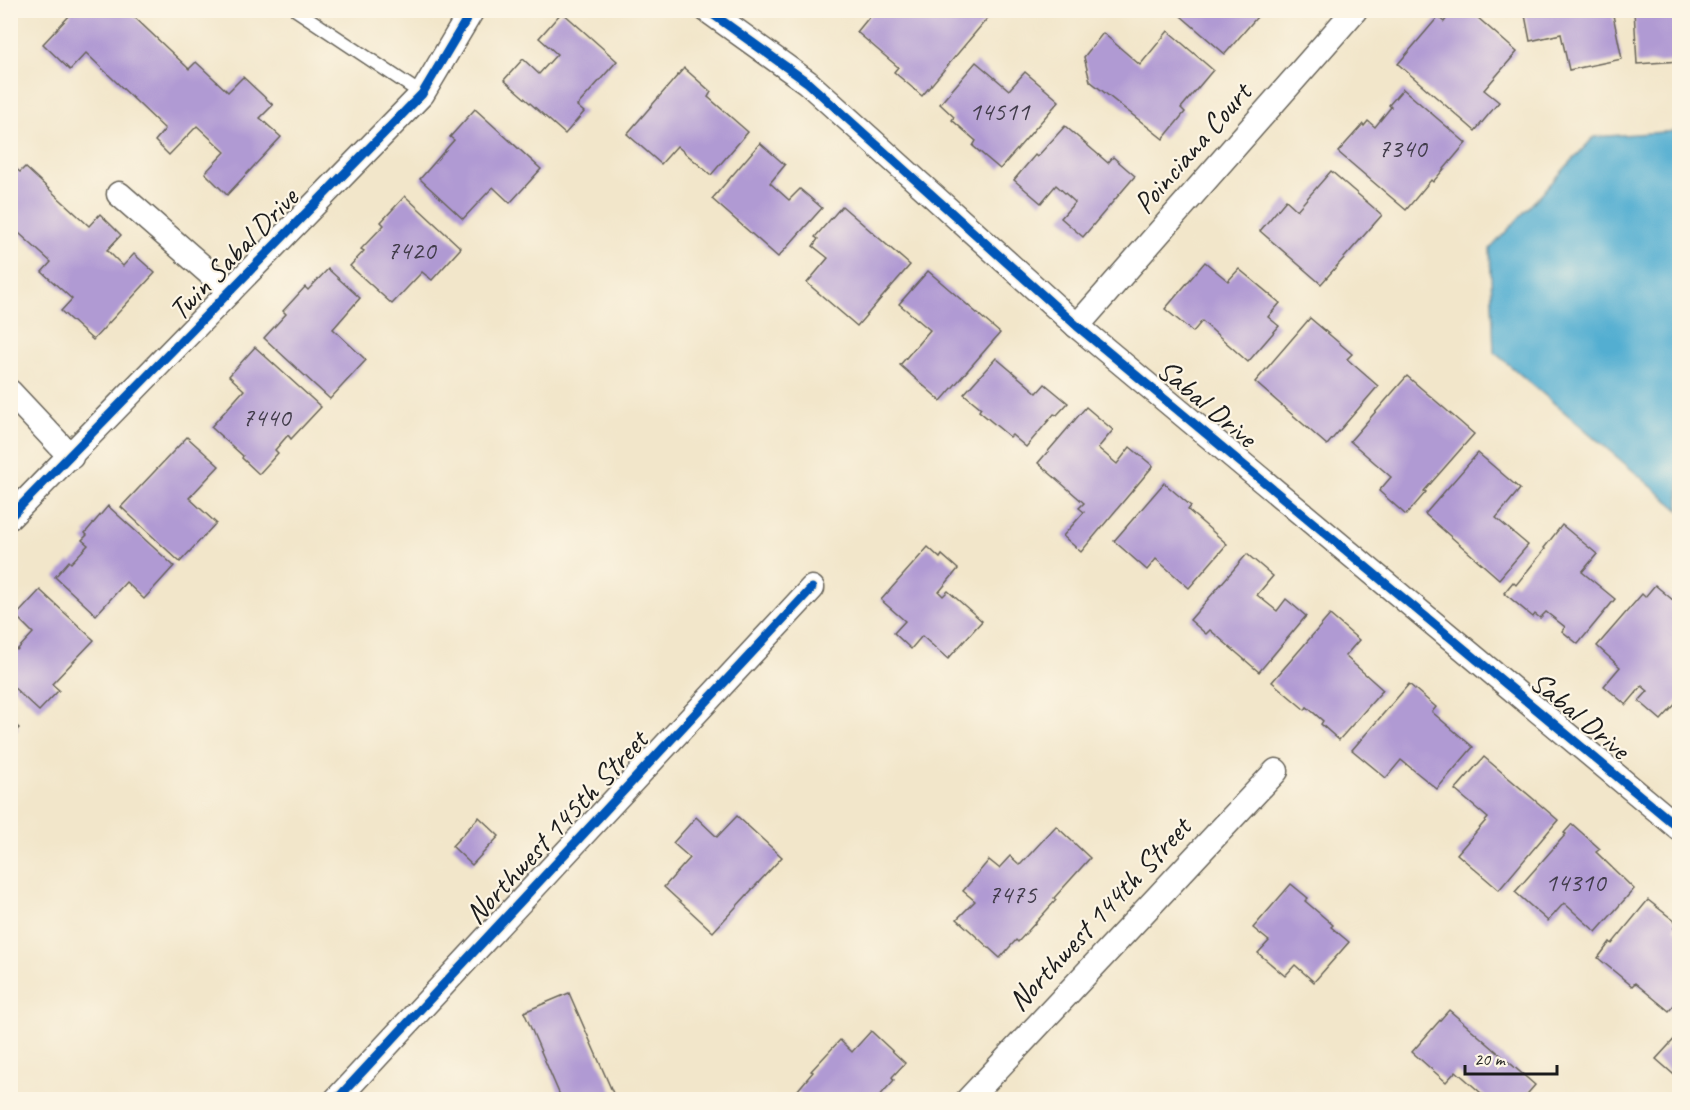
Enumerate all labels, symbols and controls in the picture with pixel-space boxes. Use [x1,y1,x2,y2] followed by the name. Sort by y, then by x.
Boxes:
[1125,72,1261,221] street label: Poinciana Court
[969,94,1031,128] house number: 14511
[1378,131,1428,165] house number: 7340
[160,178,307,329] street label: Twin Sabal Drive
[387,233,437,267] house number: 7420
[1150,350,1266,457] street label: Sabal Drive
[242,400,292,434] house number: 7440
[1523,662,1639,769] street label: Sabal Drive
[456,720,658,932] street label: Northwest 145th Street
[999,807,1201,1019] street label: Northwest 144th Street
[1545,865,1607,899] house number: 14310
[988,877,1038,911] house number: 7475
[1465,1038,1556,1076] scale bar
[1474,1048,1507,1070] text: 20 m

